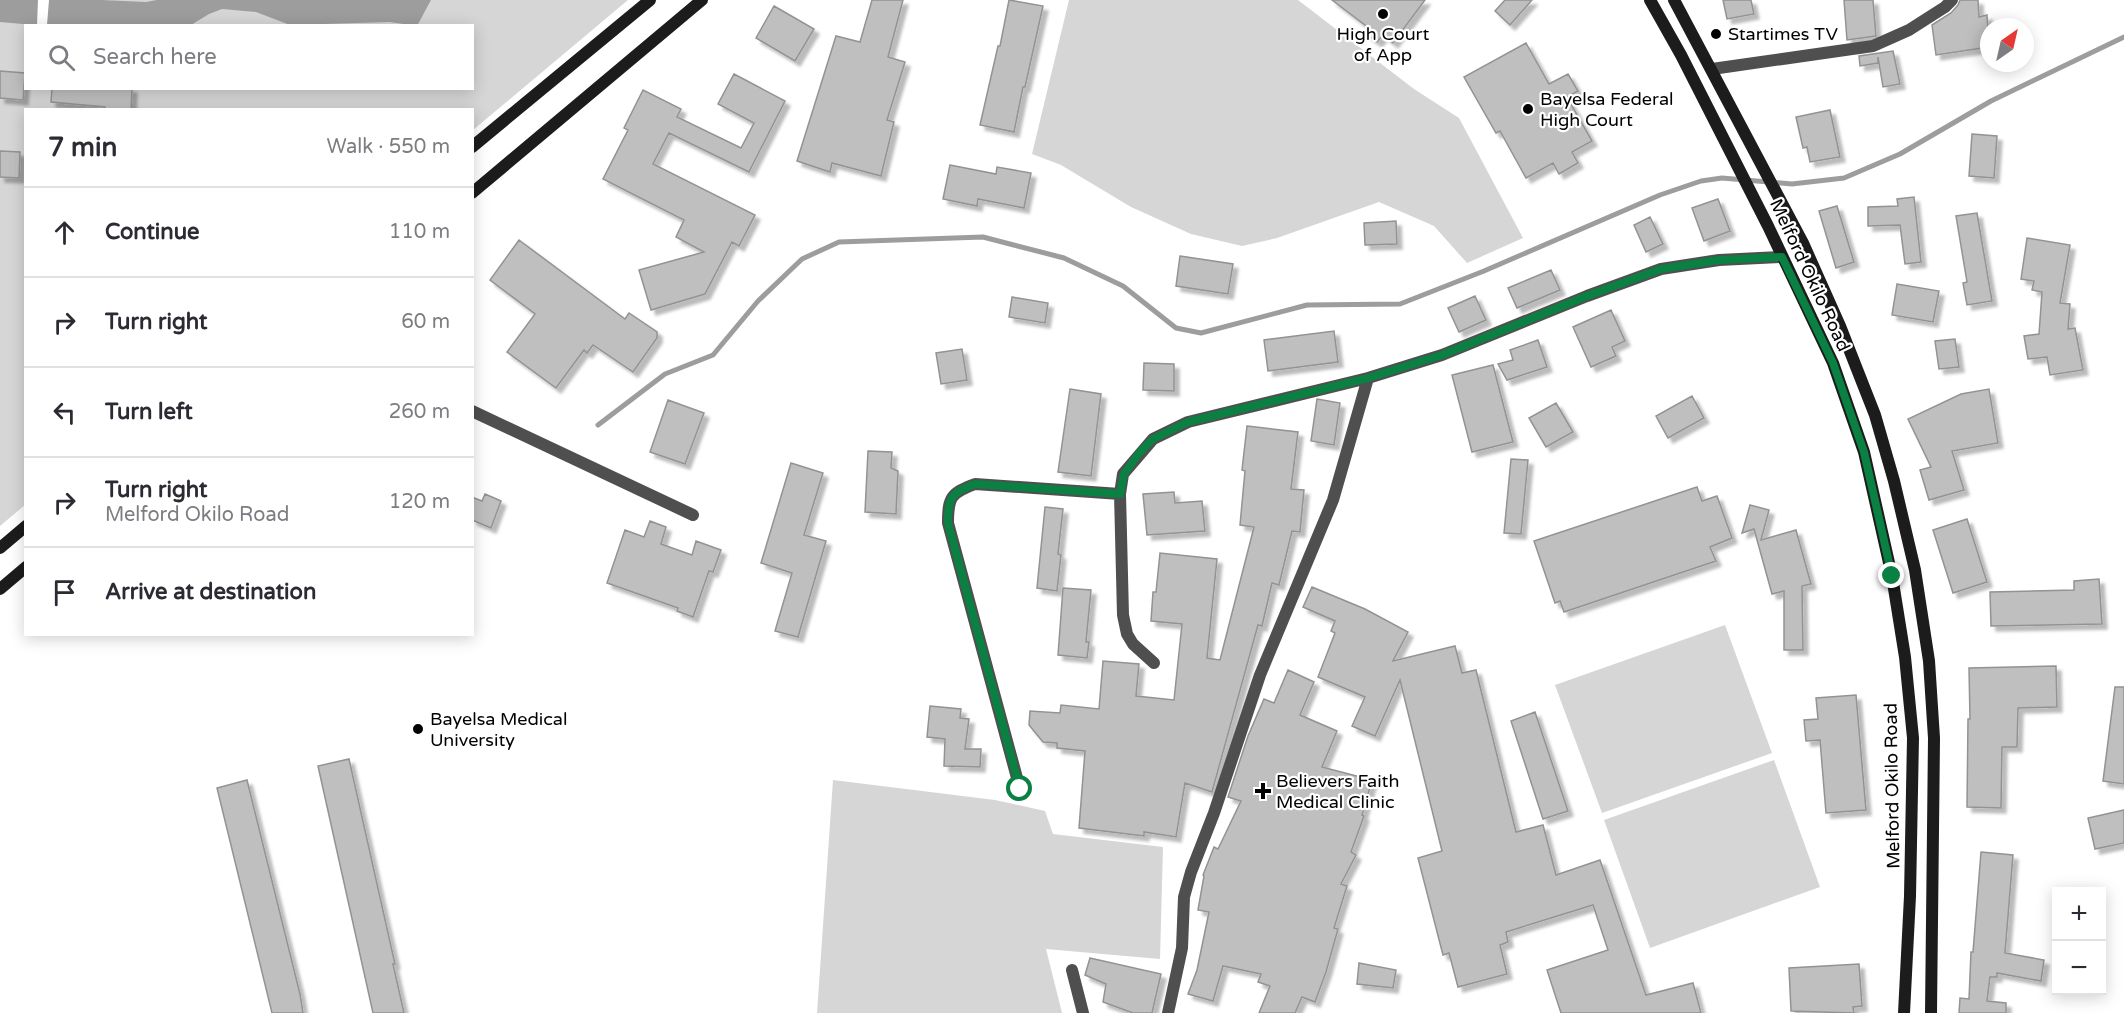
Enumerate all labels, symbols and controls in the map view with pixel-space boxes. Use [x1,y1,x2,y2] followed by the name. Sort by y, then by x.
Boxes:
[1376,7,1390,21] marker: High Court of App
[1980,18,2034,72] north arrow
[1337,23,1430,66] place label: High Court of App
[1728,23,1839,45] place label: Startimes TV
[24,24,474,90] search box
[1709,27,1723,41] marker: Startimes TV
[45,41,78,74] icon: search
[93,44,217,70] text: Search here
[1540,88,1674,131] place label: Bayelsa Federal High Court
[1521,102,1535,116] marker: Bayelsa Federal High Court
[48,132,117,163] text: 7 min
[327,135,450,159] text: Walk · 550 m
[1765,195,1855,355] street label: Melford Okilo Road
[48,216,81,249] icon: ahead
[105,219,200,245] text: Continue
[389,220,450,244] text: 110 m
[48,306,81,339] icon: right
[105,309,207,335] text: Turn right
[401,310,450,334] text: 60 m
[48,396,81,429] icon: left
[105,399,193,425] text: Turn left
[389,400,450,424] text: 260 m
[105,477,207,503] text: Turn right
[48,486,81,519] icon: right
[389,490,450,514] text: 120 m
[105,503,289,527] text: Melford Okilo Road
[1878,562,1904,588] route end
[48,576,81,609] icon: arrive
[105,579,316,605] text: Arrive at destination
[1880,703,1904,869] street label: Melford Okilo Road
[430,708,567,751] place label: Bayelsa Medical University
[411,722,425,736] marker: Bayelsa Medical University
[1276,770,1399,813] place label: Believers Faith Medical Clinic
[1006,775,1032,801] route start
[1254,782,1272,800] marker: Believers Faith Medical Clinic
[2052,887,2106,995] map controls
[2052,887,2106,941] button: +
[2052,941,2106,995] button: −

